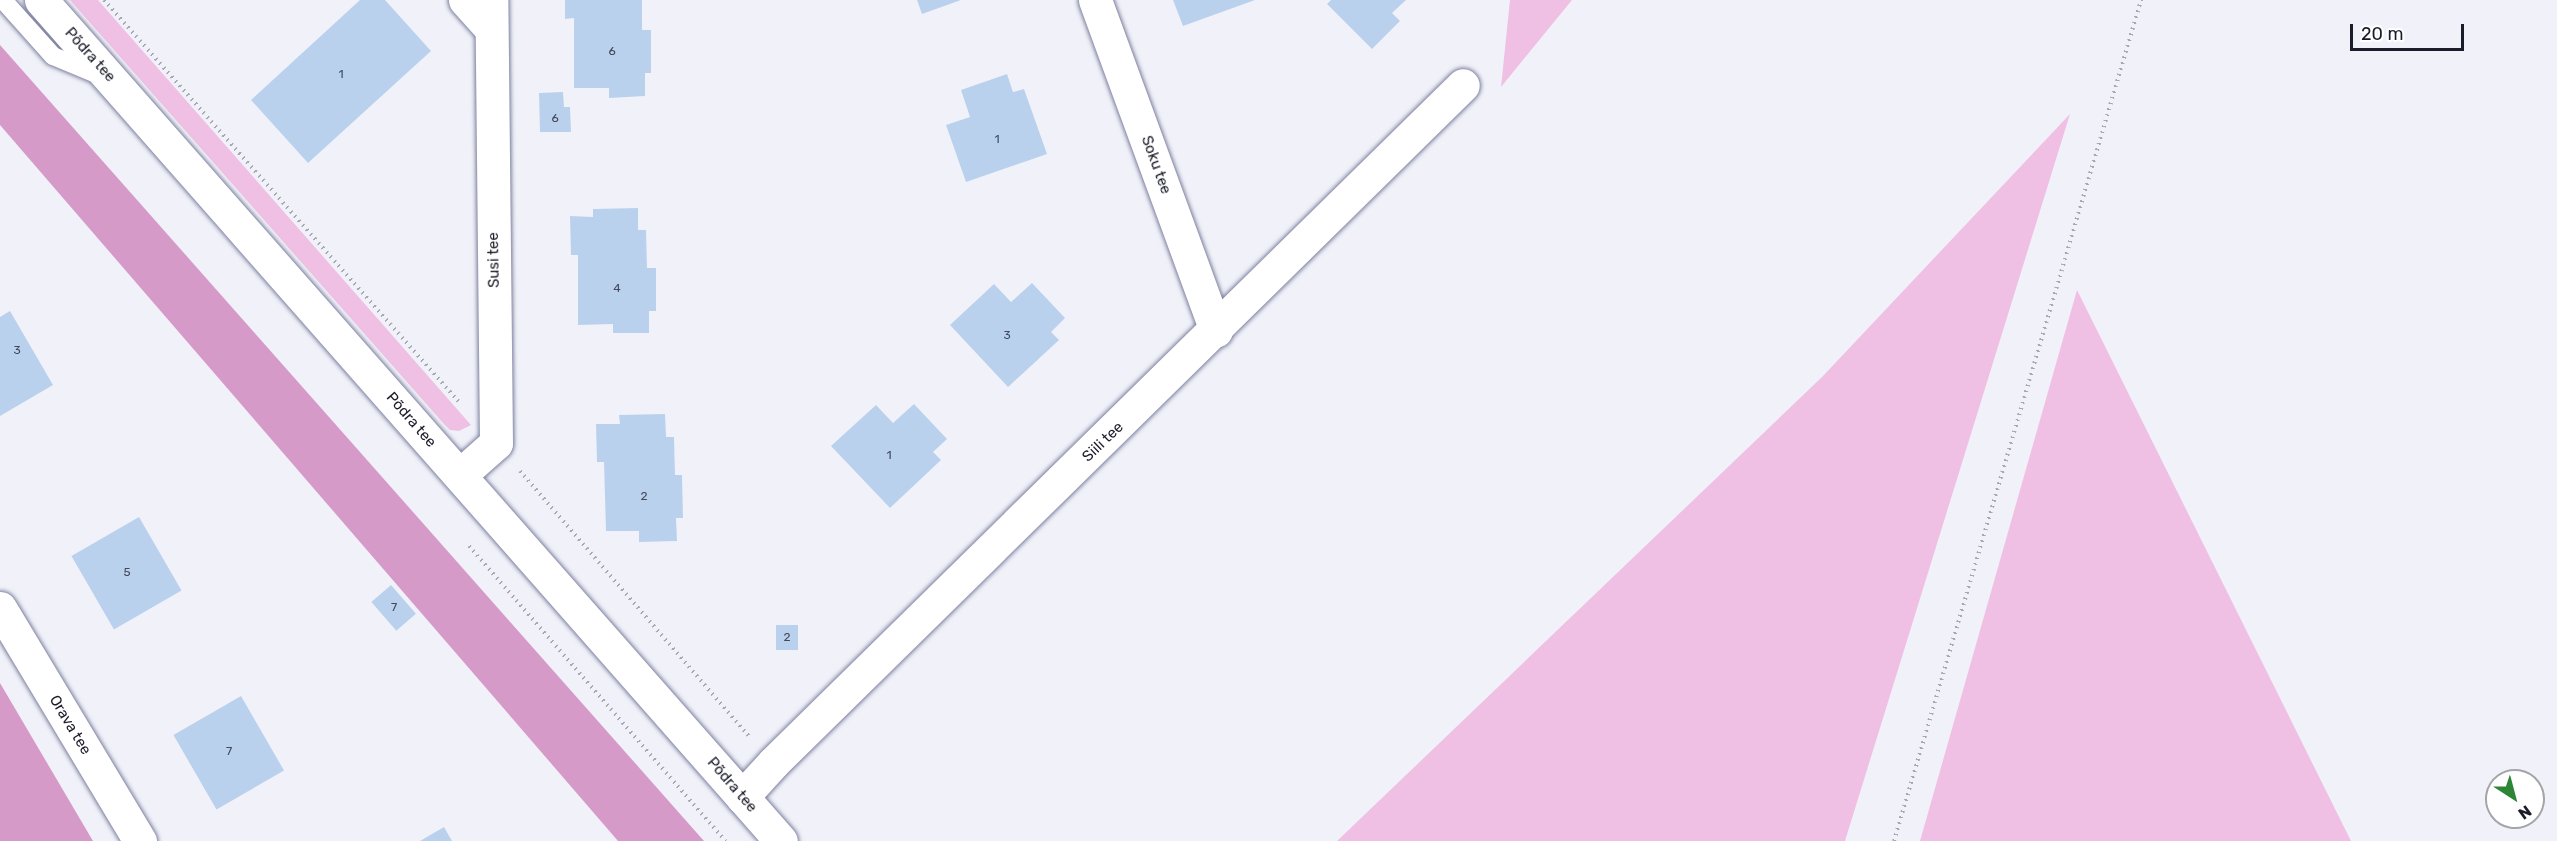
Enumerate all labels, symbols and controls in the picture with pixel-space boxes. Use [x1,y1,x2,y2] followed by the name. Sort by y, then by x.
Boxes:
[2353,12,2467,50] scale bar
[2361,23,2403,45] text: 20 m
[61,24,119,86] street label: Põdra tee
[608,45,616,59] house number: 6
[338,68,344,82] house number: 1
[551,112,559,126] house number: 6
[994,133,1000,147] house number: 1
[1137,133,1175,197] street label: Soku tee
[485,232,503,288] street label: Susi tee
[613,282,621,296] house number: 4
[1003,329,1011,343] house number: 3
[13,344,21,358] house number: 3
[382,389,440,451] street label: Põdra tee
[1079,418,1127,466] street label: Siili tee
[886,449,892,463] house number: 1
[640,490,648,504] house number: 2
[123,566,131,580] house number: 5
[391,601,397,615] house number: 7
[783,631,791,645] house number: 2
[45,692,95,758] street label: Orava tee
[226,745,232,759] house number: 7
[703,754,761,816] street label: Põdra tee
[2485,769,2545,829] north arrow
[2514,801,2535,823] text: N

